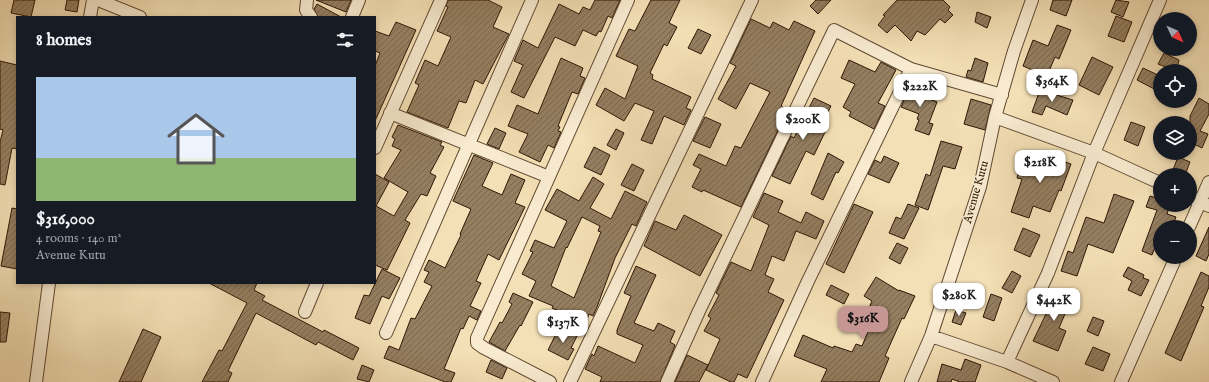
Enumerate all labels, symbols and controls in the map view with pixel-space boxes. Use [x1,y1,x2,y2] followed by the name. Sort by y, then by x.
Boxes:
[1153,12,1197,56] north arrow
[1153,12,1197,264] map controls
[334,29,356,51] icon: filters
[36,30,91,51] text: 8 homes
[1153,64,1197,108] button: locate
[1024,69,1080,103] pin: $364K
[1035,73,1069,90] text: $364K
[892,74,948,108] pin: $222K
[903,78,937,95] text: $222K
[160,103,232,175] icon: home
[775,107,831,141] pin: $200K
[785,111,821,128] text: $200K
[1153,116,1197,160] button: layers
[1012,150,1068,184] pin: $218K
[1024,154,1056,171] text: $218K
[960,159,992,226] street label: Avenue Kutu
[1153,168,1197,212] button: +
[36,209,95,230] text: $316,000
[1153,220,1197,264] button: −
[36,230,121,247] text: 4 rooms · 140 m²
[36,247,106,264] text: Avenue Kutu
[931,283,987,317] pin: $280K
[942,287,976,304] text: $280K
[1026,288,1082,322] pin: $442K
[1036,292,1072,309] text: $442K
[835,306,891,340] pin: $316K
[535,310,591,344] pin: $137K
[847,310,879,327] text: $316K
[547,314,579,331] text: $137K

